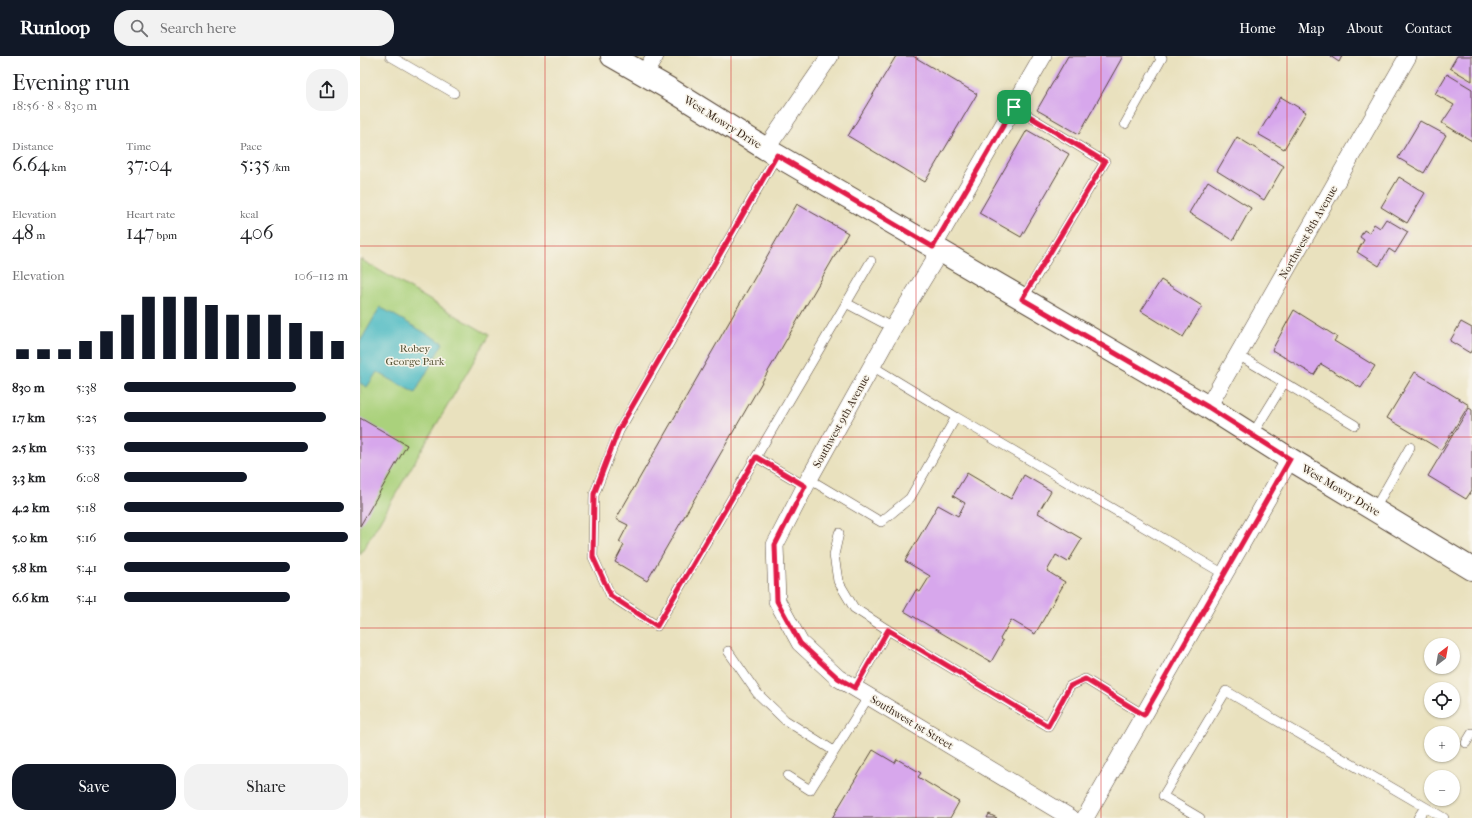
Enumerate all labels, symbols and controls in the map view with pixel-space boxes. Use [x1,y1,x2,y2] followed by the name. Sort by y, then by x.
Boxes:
[114,10,394,46] search box
[20,17,90,39] text: Runloop
[128,17,150,39] icon: search
[160,19,236,37] text: Search here
[1239,20,1276,37] text: Home
[1298,20,1325,37] text: Map
[1347,20,1383,37] text: About
[1405,20,1452,37] text: Contact
[306,69,348,111] button: share
[12,70,130,96] text: Evening run
[997,90,1031,124] pin
[681,93,764,152] street label: West Mowry Drive
[1003,96,1025,118] icon: arrive
[12,98,97,113] text: 18:56 · 8 × 830 m
[12,140,53,153] text: Distance
[126,140,151,153] text: Time
[240,140,262,153] text: Pace
[12,153,49,176] text: 6.64
[126,153,171,176] text: 37:04
[240,153,270,176] text: 5:35
[49,161,66,174] text: km
[270,161,290,174] text: /km
[1276,183,1341,281] street label: Northwest 8th Avenue
[12,208,56,221] text: Elevation
[126,208,175,221] text: Heart rate
[240,208,259,221] text: kcal
[12,221,34,244] text: 48
[126,221,154,244] text: 147
[240,221,274,244] text: 406
[34,229,45,242] text: m
[154,229,177,242] text: bpm
[12,268,65,283] text: Elevation
[294,268,348,283] text: 106–112 m
[386,342,445,368] park label: Robey George Park
[810,372,873,470] street label: Southwest 9th Avenue
[12,380,45,395] text: 830 m
[76,380,97,395] text: 5:38
[12,410,45,425] text: 1.7 km
[76,410,97,425] text: 5:25
[12,440,47,455] text: 2.5 km
[76,440,95,455] text: 5:33
[1298,461,1383,519] street label: West Mowry Drive
[12,470,45,485] text: 3.3 km
[76,470,100,485] text: 6:08
[12,500,50,515] text: 4.2 km
[76,500,96,515] text: 5:18
[12,530,48,545] text: 5.0 km
[76,530,96,545] text: 5:16
[12,560,47,575] text: 5.8 km
[76,560,97,575] text: 5:41
[12,590,49,605] text: 6.6 km
[76,590,97,605] text: 5:41
[1424,638,1460,674] north arrow
[1424,638,1460,806] map controls
[1424,682,1460,718] button: locate
[868,693,956,752] street label: Southwest 1st Street
[1424,726,1460,762] button: +
[12,764,176,810] button: Save
[184,764,348,810] button: Share
[1424,770,1460,806] button: −

